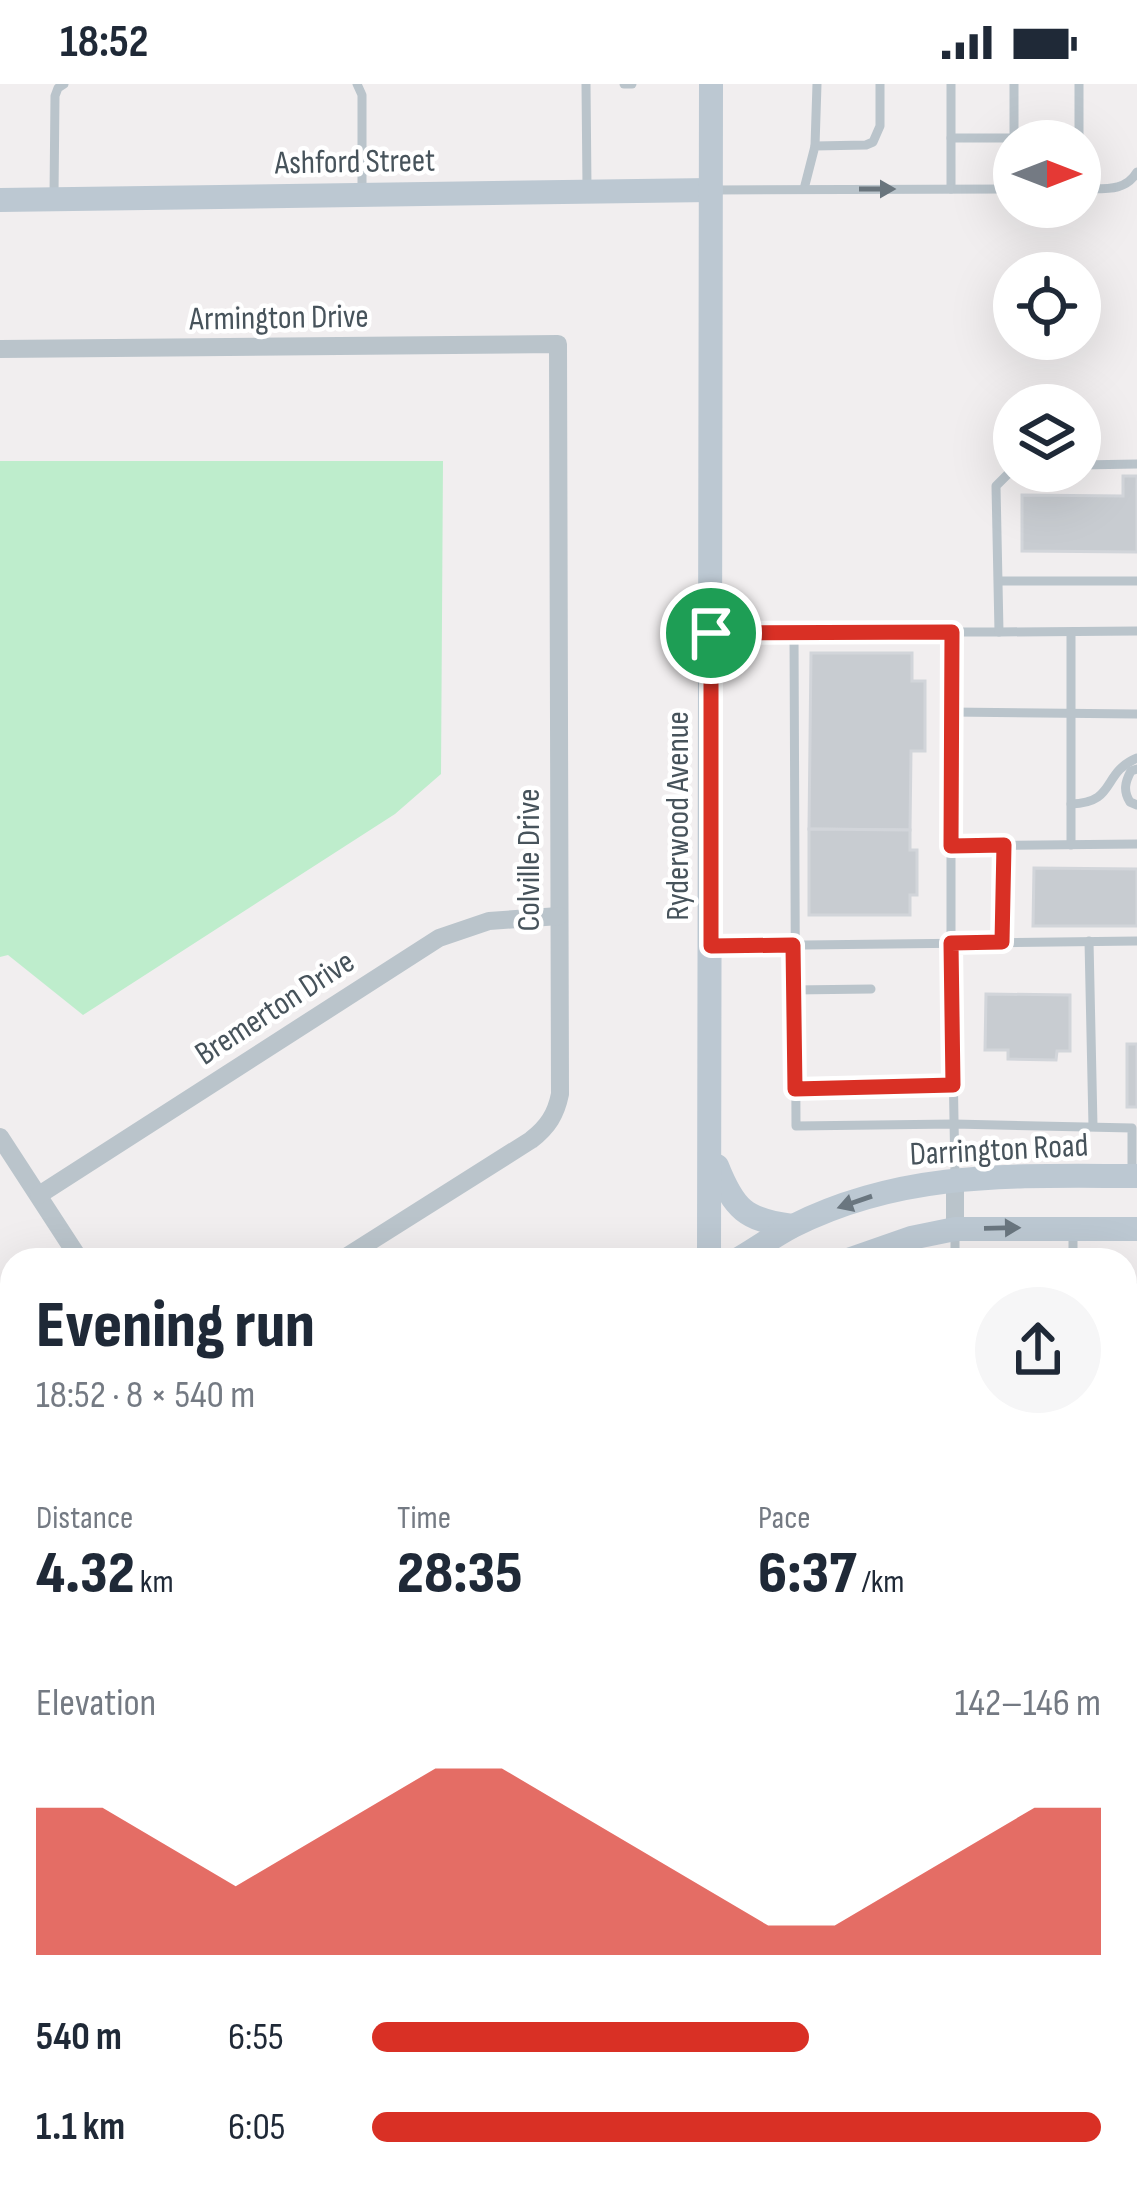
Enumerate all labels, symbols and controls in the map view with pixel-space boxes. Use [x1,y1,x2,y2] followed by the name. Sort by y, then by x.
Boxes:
[60,15,148,70] text: 18:52
[993,120,1101,228] north arrow
[993,120,1101,492] map controls
[274,141,435,183] street label: Ashford Street
[859,179,897,199] one-way arrow
[993,252,1101,360] button: locate
[188,296,369,340] street label: Armington Drive
[993,384,1101,492] button: layers
[660,582,762,684] pin
[678,600,744,666] icon: arrive
[658,711,698,921] street label: Ryderwood Avenue
[509,789,549,931] street label: Colville Drive
[188,942,362,1074] street label: Bremerton Drive
[909,1125,1089,1175] street label: Darrington Road
[836,1193,873,1212] one-way arrow
[984,1218,1022,1238] one-way arrow
[36,1287,315,1366] text: Evening run
[975,1287,1101,1413] button: share
[36,1372,255,1419] text: 18:52 · 8 × 540 m
[36,1498,133,1538] text: Distance
[397,1498,451,1538] text: Time
[758,1498,811,1538] text: Pace
[36,1538,135,1610] text: 4.32
[397,1538,523,1610] text: 28:35
[758,1538,856,1610] text: 6:37
[135,1562,174,1602] text: km
[856,1562,904,1602] text: /km
[36,1680,156,1727] text: Elevation
[955,1680,1101,1727] text: 142–146 m
[36,2014,122,2061] text: 540 m
[228,2014,284,2061] text: 6:55
[36,2104,125,2151] text: 1.1 km
[228,2104,285,2151] text: 6:05

